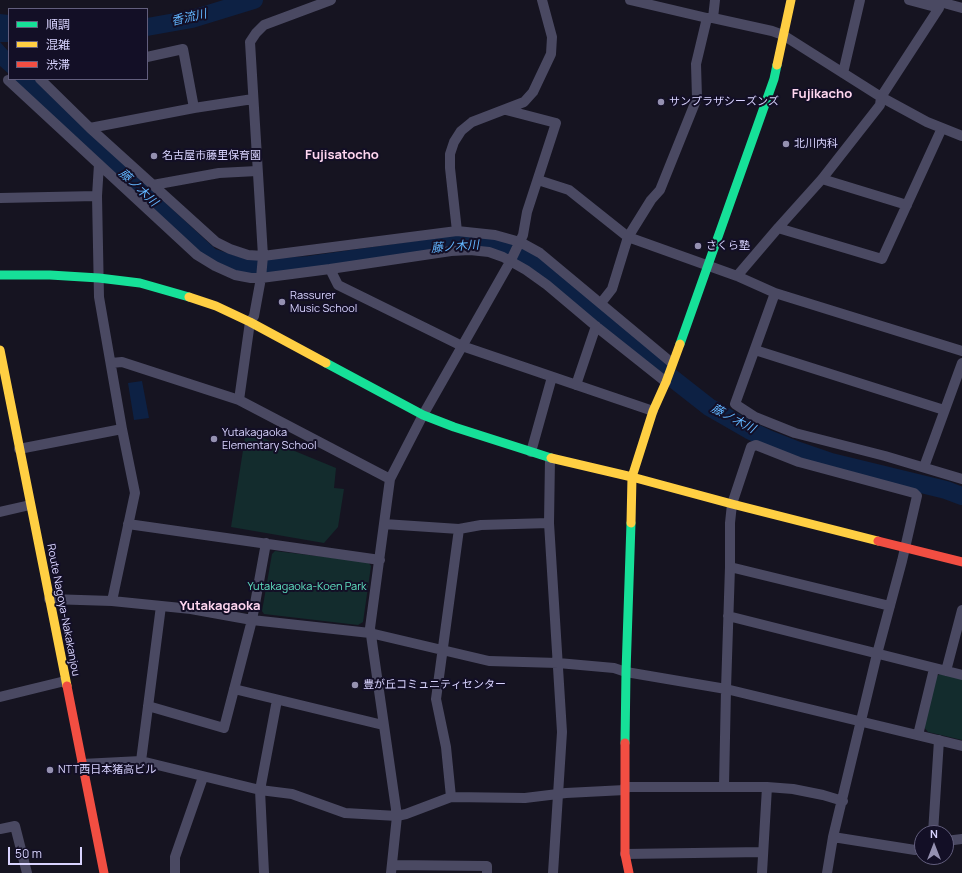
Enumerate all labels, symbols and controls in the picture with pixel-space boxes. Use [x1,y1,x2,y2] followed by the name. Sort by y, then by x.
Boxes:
[170,7,208,29] water label: 香流川
[8,8,148,80] legend
[46,16,70,33] text: 順調
[46,36,70,53] text: 混雑
[46,56,70,73] text: 渋滞
[792,86,852,102] district label: Fujikacho
[669,95,779,109] place label: サンプラザシーズンズ
[656,97,666,107] marker: サンプラザシーズンズ
[794,137,838,151] place label: 北川内科
[781,139,791,149] marker: 北川内科
[305,147,379,163] district label: Fujisatocho
[162,149,261,163] place label: 名古屋市藤里保育園
[149,151,159,161] marker: 名古屋市藤里保育園
[116,166,160,210] water label: 藤ノ木川
[431,238,479,256] water label: 藤ノ木川
[706,239,750,253] place label: さくら塾
[693,241,703,251] marker: さくら塾
[290,289,357,315] place label: Rassurer Music School
[277,297,287,307] marker: Rassurer Music School
[708,401,758,437] water label: 藤ノ木川
[222,426,317,452] place label: Yutakagaoka Elementary School
[209,434,219,444] marker: Yutakagaoka Elementary School
[44,543,82,677] street label: Route Nagoya-Nakakanjou
[247,580,367,594] park label: Yutakagaoka-Koen Park
[179,598,261,614] district label: Yutakagaoka
[363,678,506,692] place label: 豊が丘コミュニティセンター
[350,680,360,690] marker: 豊が丘コミュニティセンター
[58,763,156,777] place label: NTT西日本猪高ビル
[45,765,55,775] marker: NTT西日本猪高ビル
[914,825,954,865] north arrow
[930,826,938,841] text: N
[10,839,84,865] scale bar
[15,845,42,862] text: 50 m

